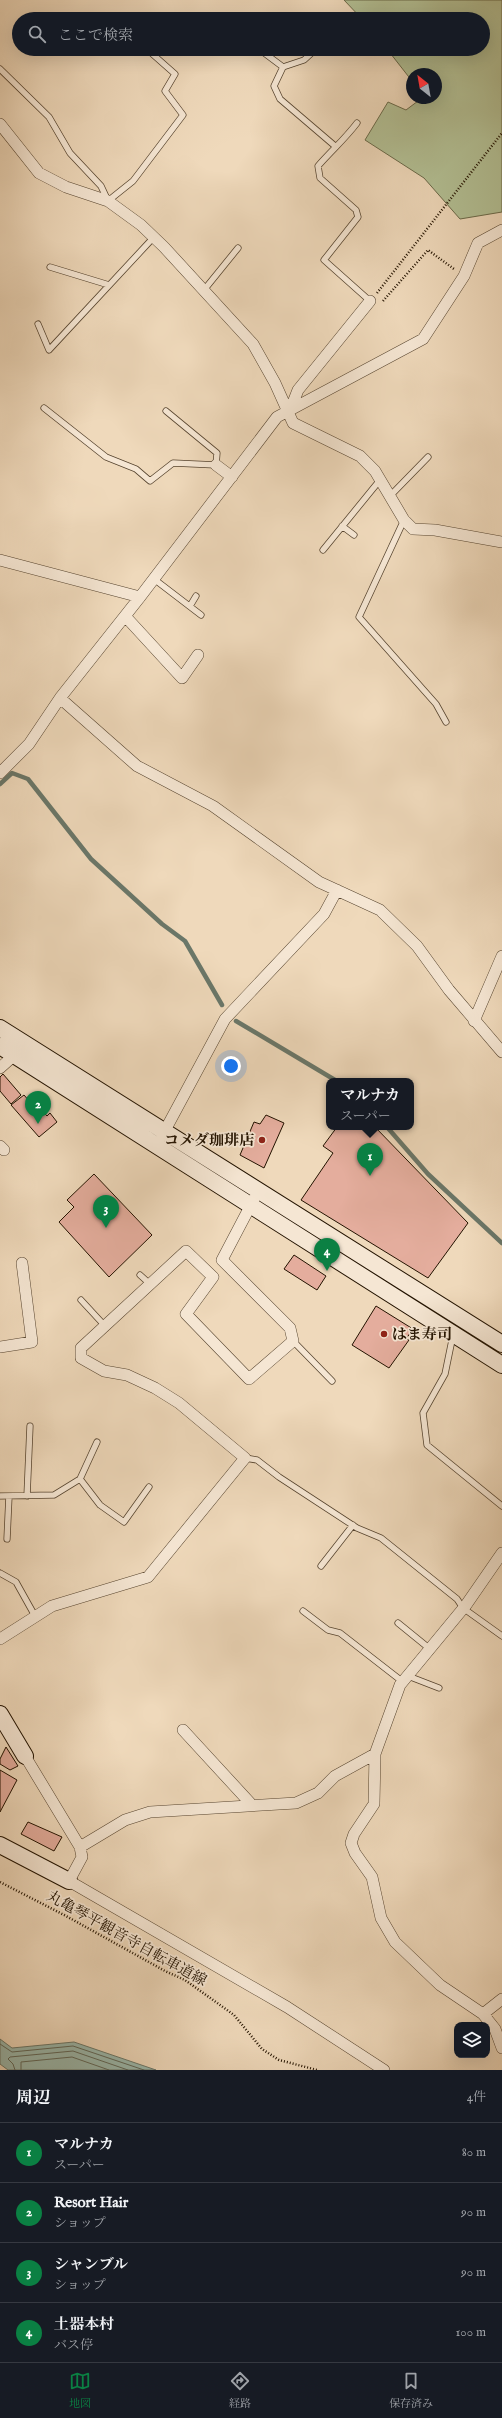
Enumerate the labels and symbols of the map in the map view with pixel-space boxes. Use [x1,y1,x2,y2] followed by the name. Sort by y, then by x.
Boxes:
[406,68,442,104] north arrow
[221,1056,241,1076] your location
[25,1091,51,1124] pin: 2
[164,1131,254,1150] place label: コメダ珈琲店
[257,1135,267,1145] marker: コメダ珈琲店
[357,1143,383,1176] pin: 1
[93,1195,119,1228] pin: 3
[314,1238,340,1271] pin: 4
[392,1325,452,1344] place label: はま寿司
[379,1329,389,1339] marker: はま寿司
[43,1886,210,1990] street label: 丸亀琴平観音寺自転車道線

